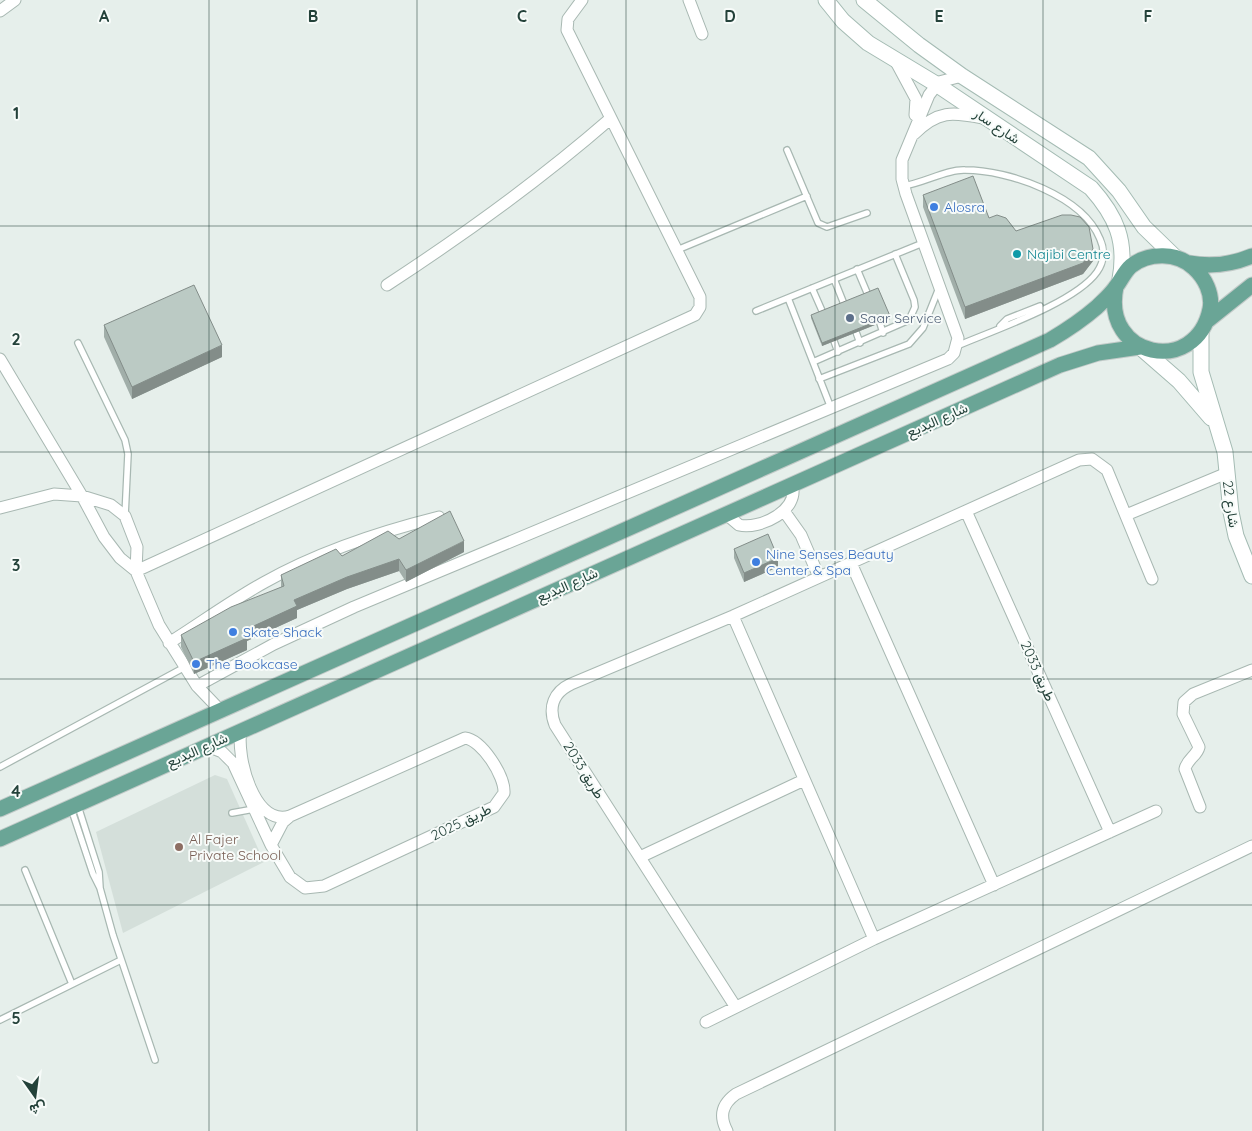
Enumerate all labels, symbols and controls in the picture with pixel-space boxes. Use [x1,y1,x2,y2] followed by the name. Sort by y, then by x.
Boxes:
[99,6,110,26] text: A
[308,6,318,26] text: B
[517,6,527,26] text: C
[724,6,736,26] text: D
[934,6,944,26] text: E
[1144,6,1153,26] text: F
[13,103,19,123] text: 1
[969,104,1023,150] street label: شارع سار
[944,198,985,216] place label: Alosra
[928,201,940,213] marker: Alosra
[1027,245,1111,263] place label: Najibi Centre
[1011,248,1023,260] marker: Najibi Centre
[860,309,942,327] place label: Saar Service
[844,312,856,324] marker: Saar Service
[11,329,21,349] text: 2
[904,399,971,443] street label: شارع البديع
[1217,479,1243,529] street label: شارع 22
[766,545,894,579] place label: Nine Senses Beauty Center & Spa
[12,555,20,575] text: 3
[750,556,762,568] marker: Nine Senses Beauty Center & Spa
[534,564,601,608] street label: شارع البديع
[243,623,322,641] place label: Skate Shack
[227,626,239,638] marker: Skate Shack
[1017,638,1059,704] street label: طريق 2033
[206,655,298,673] place label: The Bookcase
[190,658,202,670] marker: The Bookcase
[164,729,231,773] street label: شارع البديع
[559,738,609,802] street label: طريق 2033
[11,781,21,801] text: 4
[428,800,494,844] street label: طريق 2025
[189,830,281,864] place label: Al Fajer Private School
[173,841,185,853] marker: Al Fajer Private School
[11,1008,21,1028] text: 5
[10,1071,60,1121] north arrow
[28,1098,48,1119] text: ش

